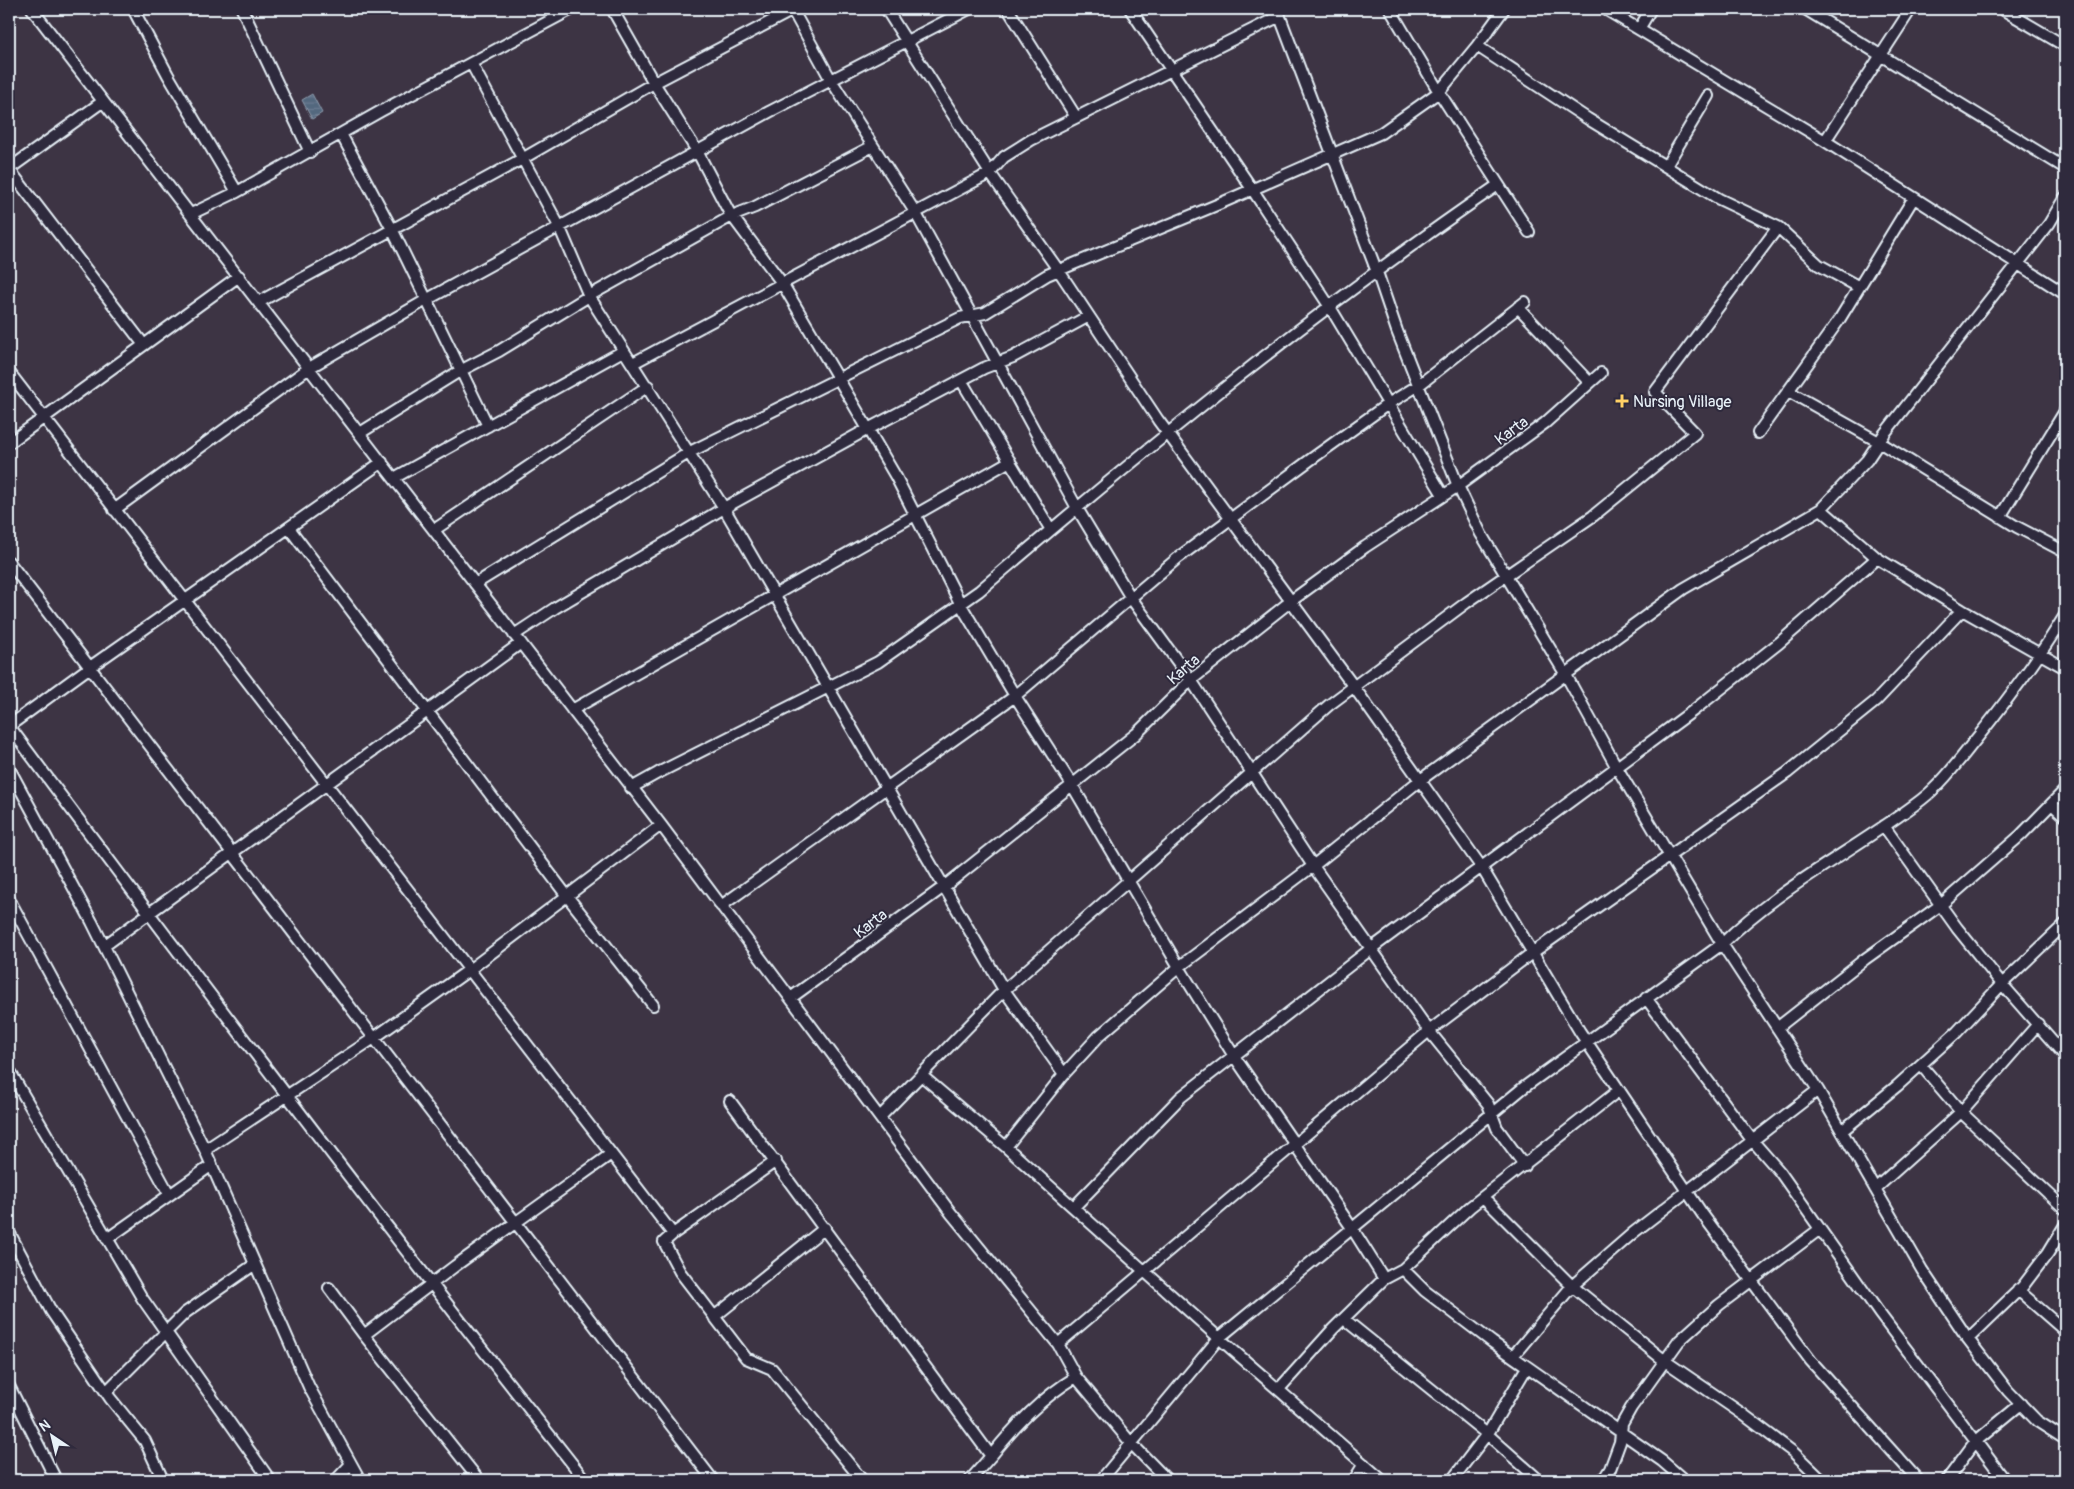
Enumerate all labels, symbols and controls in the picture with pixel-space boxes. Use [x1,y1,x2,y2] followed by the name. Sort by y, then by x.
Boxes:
[1633,392,1732,412] place label: Nursing Village
[1615,394,1629,408] marker: Nursing Village
[1491,412,1532,450] street label: Karta
[1163,650,1204,689] street label: Karta
[850,905,891,943] street label: Karta
[28,1412,78,1462] north arrow
[36,1416,54,1435] text: N

